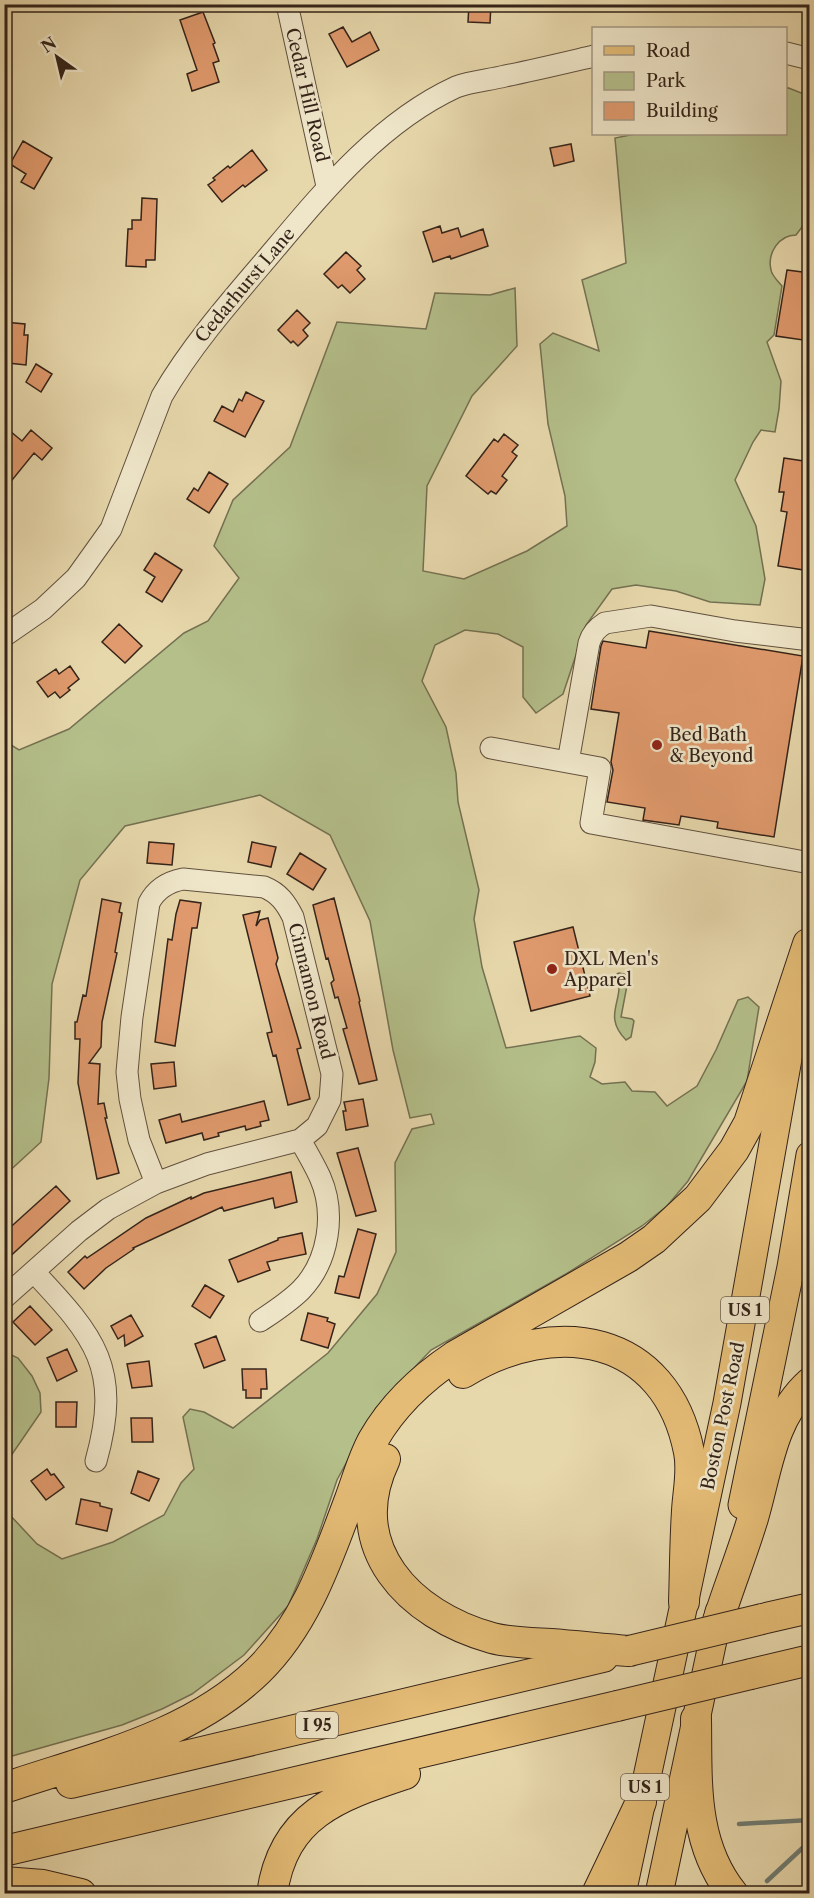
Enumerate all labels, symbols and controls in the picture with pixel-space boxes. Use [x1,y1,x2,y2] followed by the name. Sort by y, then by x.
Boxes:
[281,26,333,164] street label: Cedar Hill Road
[27,27,87,87] north arrow
[592,27,787,135] legend
[37,32,60,57] text: N
[646,40,691,62] text: Road
[646,70,687,92] text: Park
[646,100,718,122] text: Building
[190,223,300,347] street label: Cedarhurst Lane
[669,724,753,767] place label: Bed Bath & Beyond
[650,738,664,752] marker: Bed Bath & Beyond
[283,921,339,1062] street label: Cinnamon Road
[563,948,659,991] place label: DXL Men's Apparel
[545,962,559,976] marker: DXL Men's Apparel
[721,1297,769,1323] road number: US 1
[697,1340,749,1492] street label: Boston Post Road
[296,1712,338,1738] road number: I 95
[621,1774,669,1800] road number: US 1

